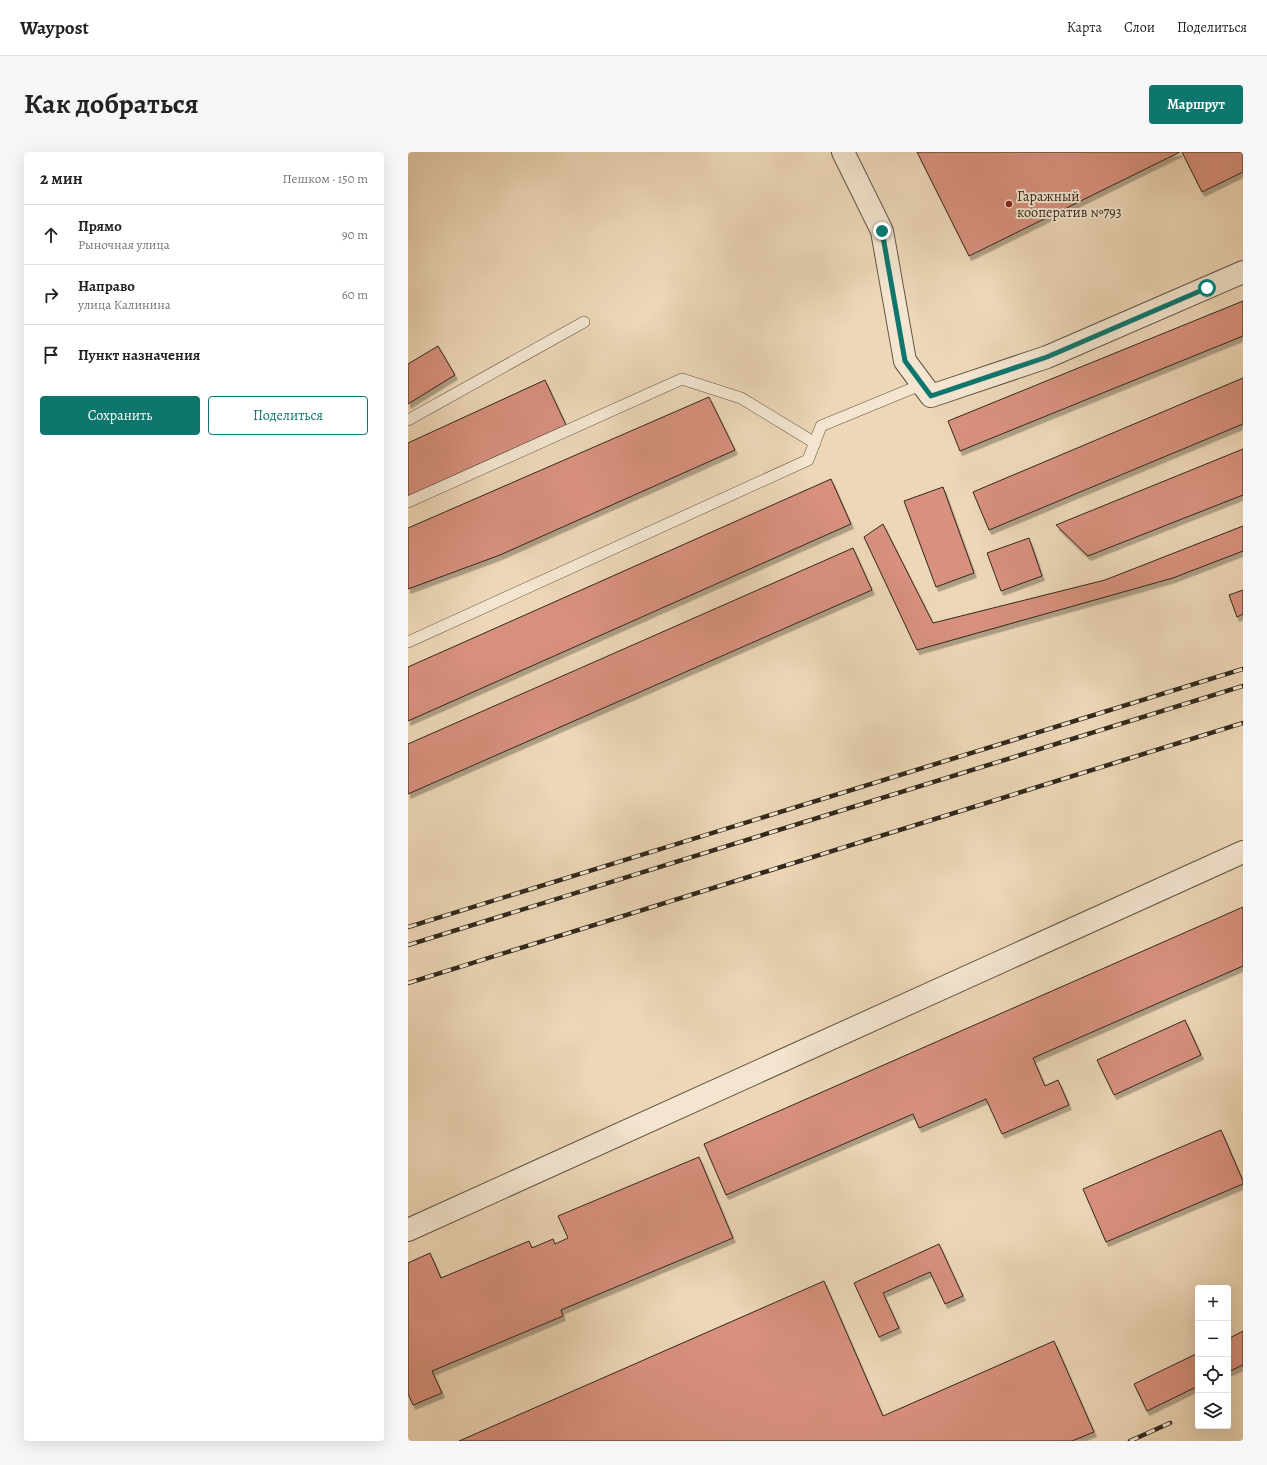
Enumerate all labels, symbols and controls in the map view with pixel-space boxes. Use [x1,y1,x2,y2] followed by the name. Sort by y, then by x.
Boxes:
[20,15,89,41] text: Waypost
[1067,18,1102,37] text: Карта
[1124,18,1155,37] text: Слои
[1177,18,1247,37] text: Поделиться
[24,85,199,123] text: Как добраться
[1149,85,1243,124] button: Маршрут
[40,167,83,190] text: 2 мин
[283,170,368,187] text: Пешком · 150 m
[1017,187,1122,222] place label: Гаражный кооператив №793
[1004,199,1014,209] marker: Гаражный кооператив №793
[78,216,122,236] text: Прямо
[873,222,891,240] route end
[40,224,62,246] icon: ahead
[342,226,368,243] text: 90 m
[78,236,170,253] text: Рыночная улица
[78,276,135,296] text: Направо
[1198,279,1216,297] route start
[40,284,62,306] icon: right
[342,286,368,303] text: 60 m
[78,296,171,313] text: улица Калинина
[40,344,62,366] icon: arrive
[78,345,200,365] text: Пункт назначения
[40,396,200,435] button: Сохранить
[208,396,368,435] button: Поделиться
[1195,1285,1231,1429] map controls
[1195,1285,1231,1321] button: +
[1195,1321,1231,1357] button: −
[1195,1357,1231,1393] button: locate
[1195,1393,1231,1429] button: layers

